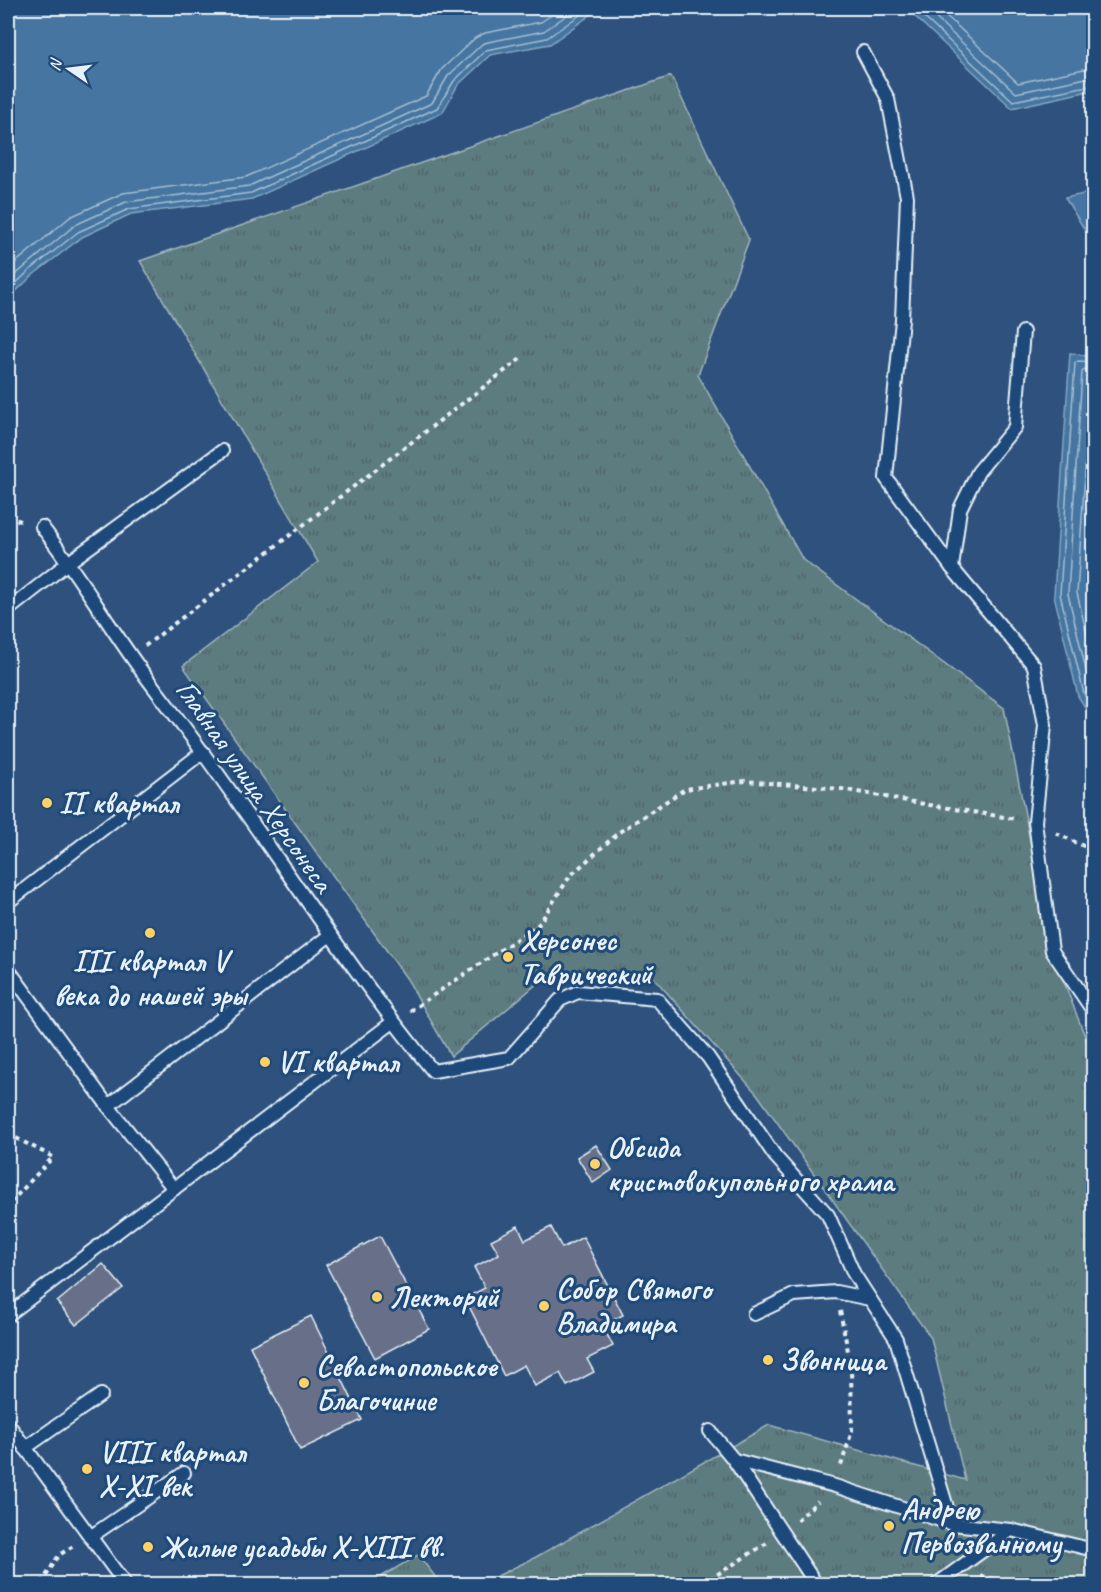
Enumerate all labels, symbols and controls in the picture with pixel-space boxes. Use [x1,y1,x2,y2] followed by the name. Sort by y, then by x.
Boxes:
[39,39,99,99] north arrow
[45,55,67,73] text: N
[167,672,344,901] street label: Главная улица Херсонеса
[59,784,181,822] place label: II квартал
[40,796,54,810] marker: II квартал
[520,921,654,993] place label: Херсонес Таврический
[143,926,157,940] marker: III квартал V века до нашей эры
[53,942,249,1014] place label: III квартал V века до нашей эры
[501,950,515,964] marker: Херсонес Таврический
[277,1043,400,1081] place label: VI квартал
[258,1055,272,1069] marker: VI квартал
[607,1128,897,1200] place label: Обсида кристовокупольного храма
[588,1157,602,1171] marker: Обсида кристовокупольного храма
[556,1270,714,1342] place label: Собор Святого Владимира
[389,1278,501,1316] place label: Лекторий
[370,1290,384,1304] marker: Лекторий
[537,1299,551,1313] marker: Собор Святого Владимира
[780,1341,889,1379] place label: Звонница
[316,1347,499,1419] place label: Севастопольское Благочиние
[761,1353,775,1367] marker: Звонница
[297,1376,311,1390] marker: Севастопольское Благочиние
[99,1433,248,1505] place label: VIII квартал X-XI век
[80,1462,94,1476] marker: VIII квартал X-XI век
[901,1490,1064,1563] place label: Андрею Первозванному
[882,1519,896,1533] marker: Андрею Первозванному
[160,1528,445,1567] place label: Жилые усадьбы X-XIII вв.
[141,1540,155,1554] marker: Жилые усадьбы X-XIII вв.

